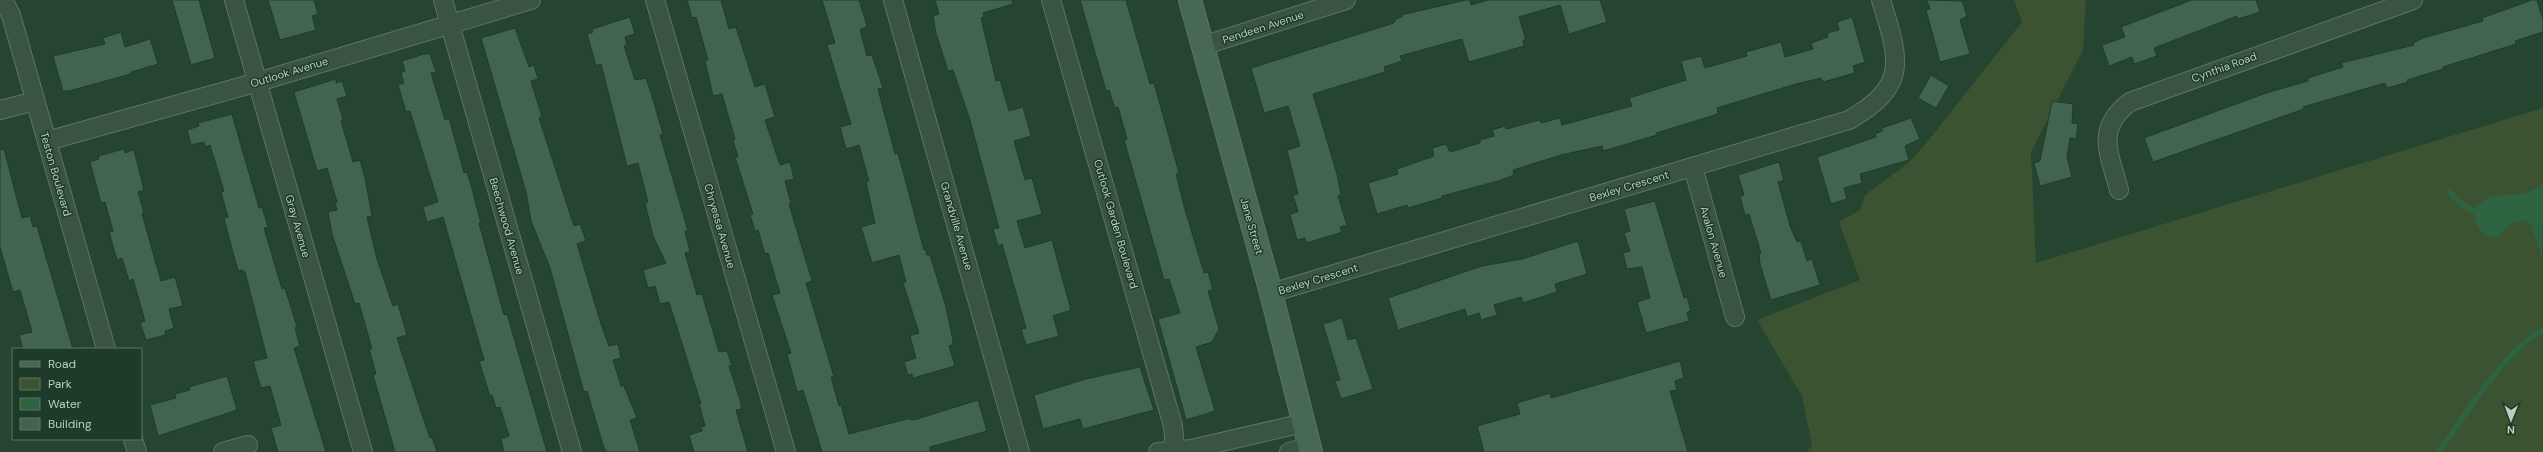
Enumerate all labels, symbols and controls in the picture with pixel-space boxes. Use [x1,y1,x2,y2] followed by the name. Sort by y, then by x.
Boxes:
[1221,7,1305,47] street label: Pendeen Avenue
[2190,49,2258,85] street label: Cynthia Road
[248,54,330,90] street label: Outlook Avenue
[37,130,75,218] street label: Teston Boulevard
[1091,158,1141,290] street label: Outlook Garden Boulevard
[1588,167,1670,205] street label: Bexley Crescent
[486,176,528,276] street label: Beechwood Avenue
[938,180,976,272] street label: Grandville Avenue
[701,182,739,270] street label: Chryessa Avenue
[282,193,314,259] street label: Gray Avenue
[1237,196,1267,256] street label: Jane Street
[1697,205,1731,279] street label: Avalon Avenue
[1277,260,1359,298] street label: Bexley Crescent
[12,348,142,440] legend
[48,356,76,372] text: Road
[48,376,72,392] text: Park
[48,396,82,412] text: Water
[2491,400,2531,440] north arrow
[48,416,92,432] text: Building
[2507,423,2515,437] text: N

